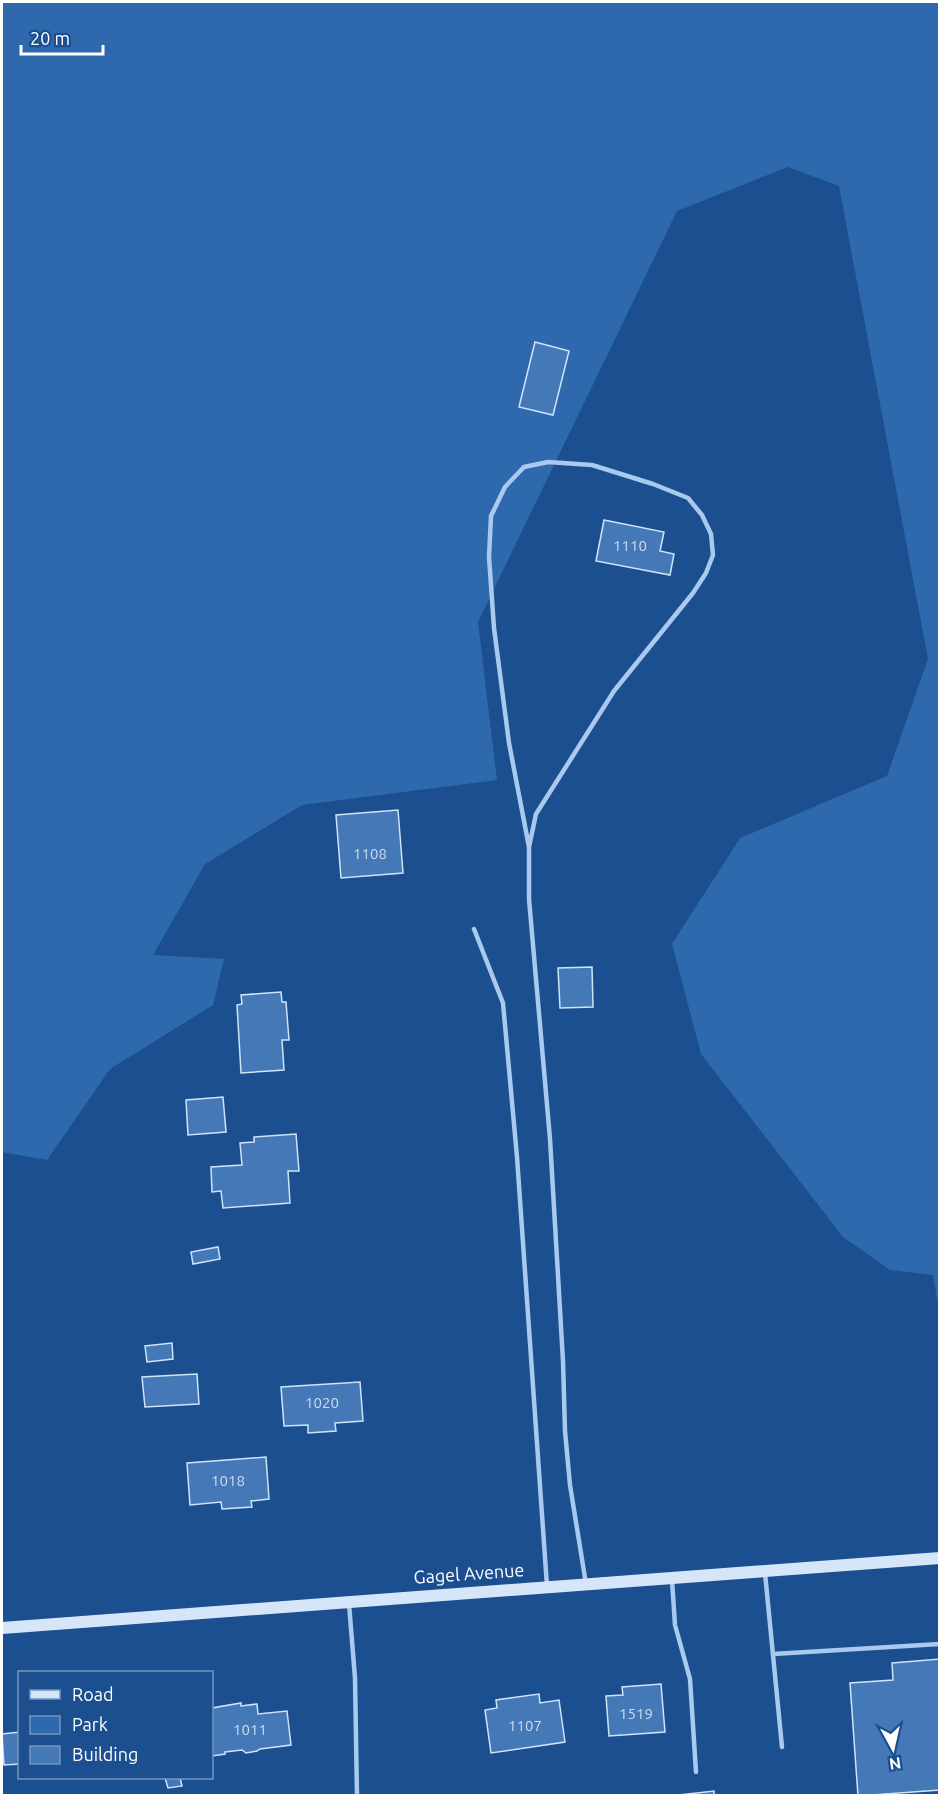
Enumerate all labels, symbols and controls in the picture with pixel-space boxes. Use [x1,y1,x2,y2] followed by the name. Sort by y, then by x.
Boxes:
[21,18,104,56] scale bar
[30,28,70,48] text: 20 m
[613,537,647,554] house number: 1110
[353,845,387,862] house number: 1108
[305,1394,339,1411] house number: 1020
[211,1472,245,1489] house number: 1018
[413,1559,525,1587] street label: Gagel Avenue
[18,1671,213,1779] legend
[72,1684,114,1704] text: Road
[619,1705,653,1722] house number: 1519
[72,1714,108,1734] text: Park
[508,1717,542,1734] house number: 1107
[863,1719,923,1779] north arrow
[233,1721,267,1738] house number: 1011
[72,1744,138,1764] text: Building
[888,1754,902,1774] text: N

